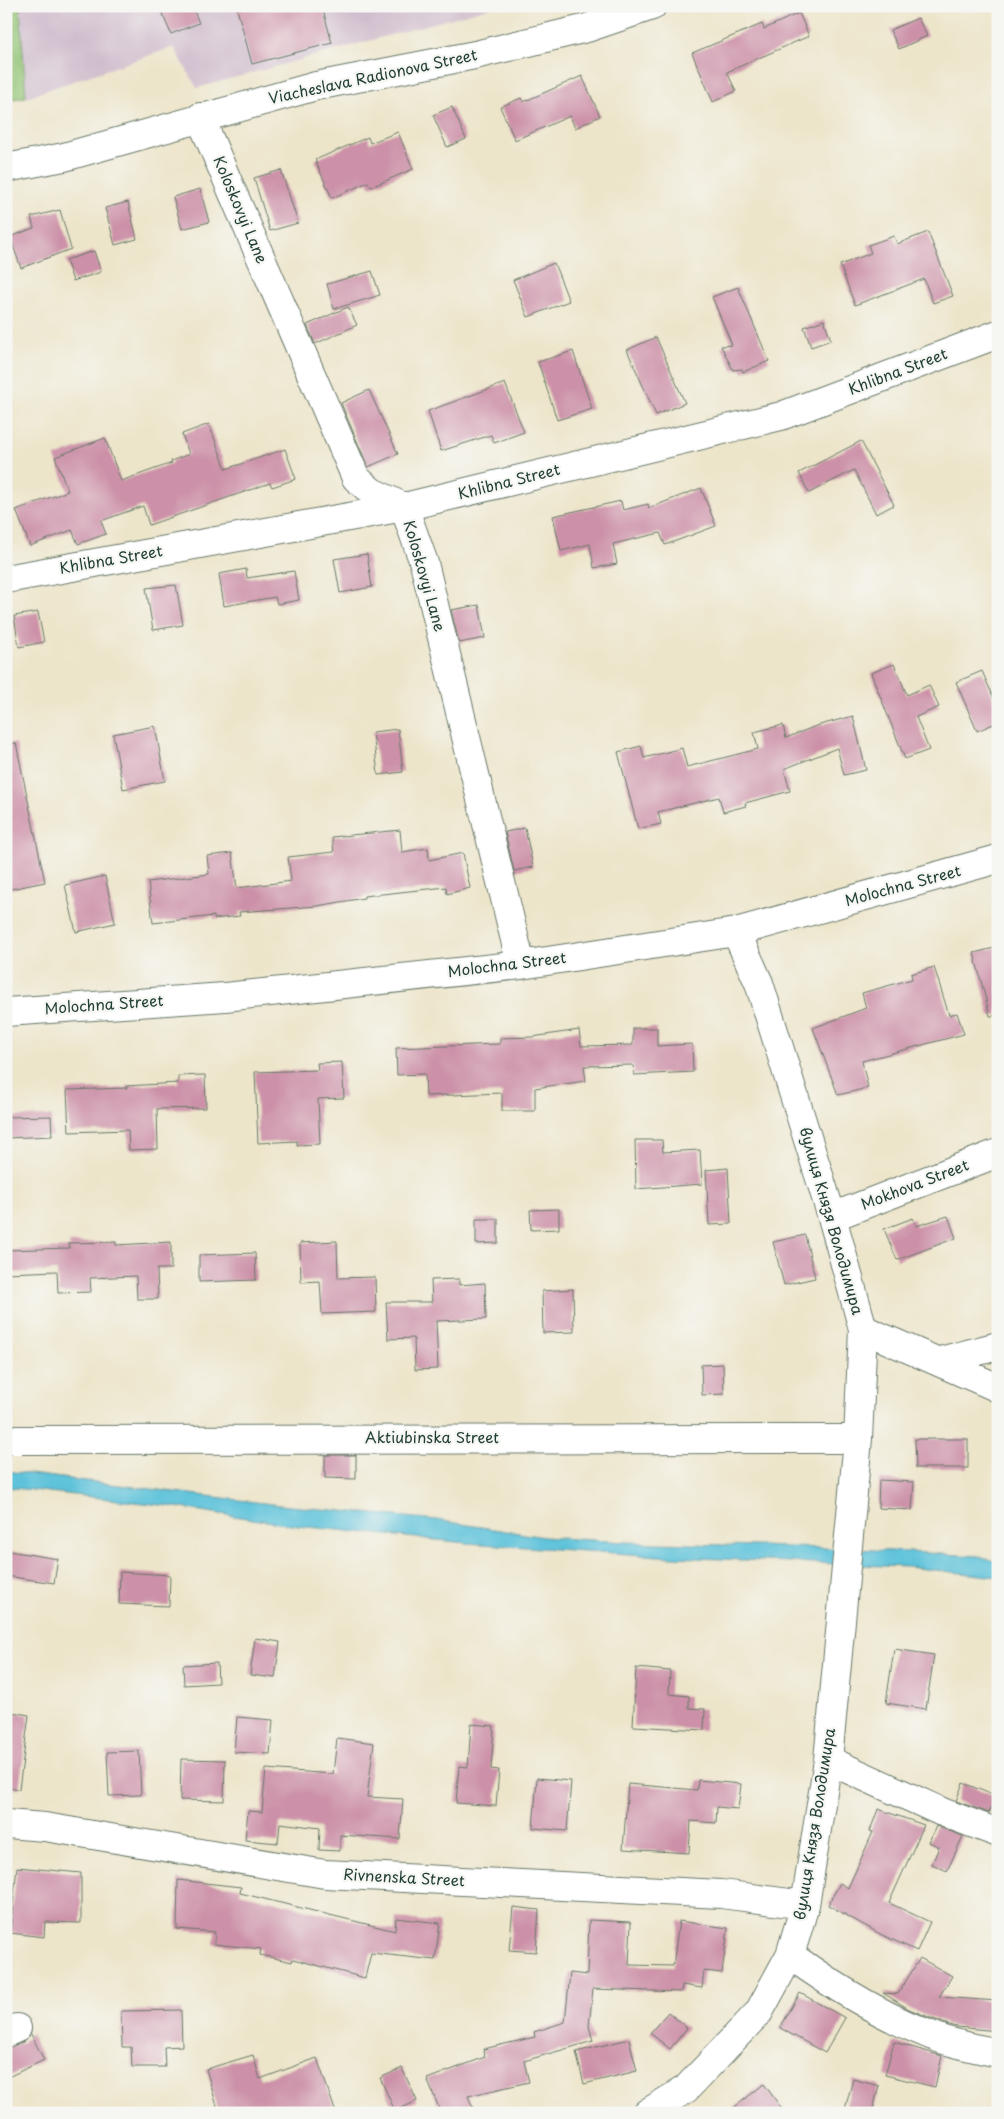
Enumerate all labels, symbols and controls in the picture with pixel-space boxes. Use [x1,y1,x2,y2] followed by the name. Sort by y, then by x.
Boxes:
[266,42,479,109] street label: Viacheslava Radionova Street
[208,152,274,267] street label: Koloskovyi Lane
[845,341,950,400] street label: Khlibna Street
[455,457,562,504] street label: Khlibna Street
[399,517,452,634] street label: Koloskovyi Lane
[57,538,164,579] street label: Khlibna Street
[842,858,963,911] street label: Molochna Street
[446,945,567,982] street label: Molochna Street
[44,988,164,1019] street label: Molochna Street
[795,1124,870,1318] street label: вулиця Князя Володимира
[857,1152,972,1215] street label: Mokhova Street
[365,1425,499,1448] street label: Aktiubinska Street
[787,1726,840,1921] street label: вулиця Князя Володимира
[343,1862,466,1891] street label: Rivnenska Street

